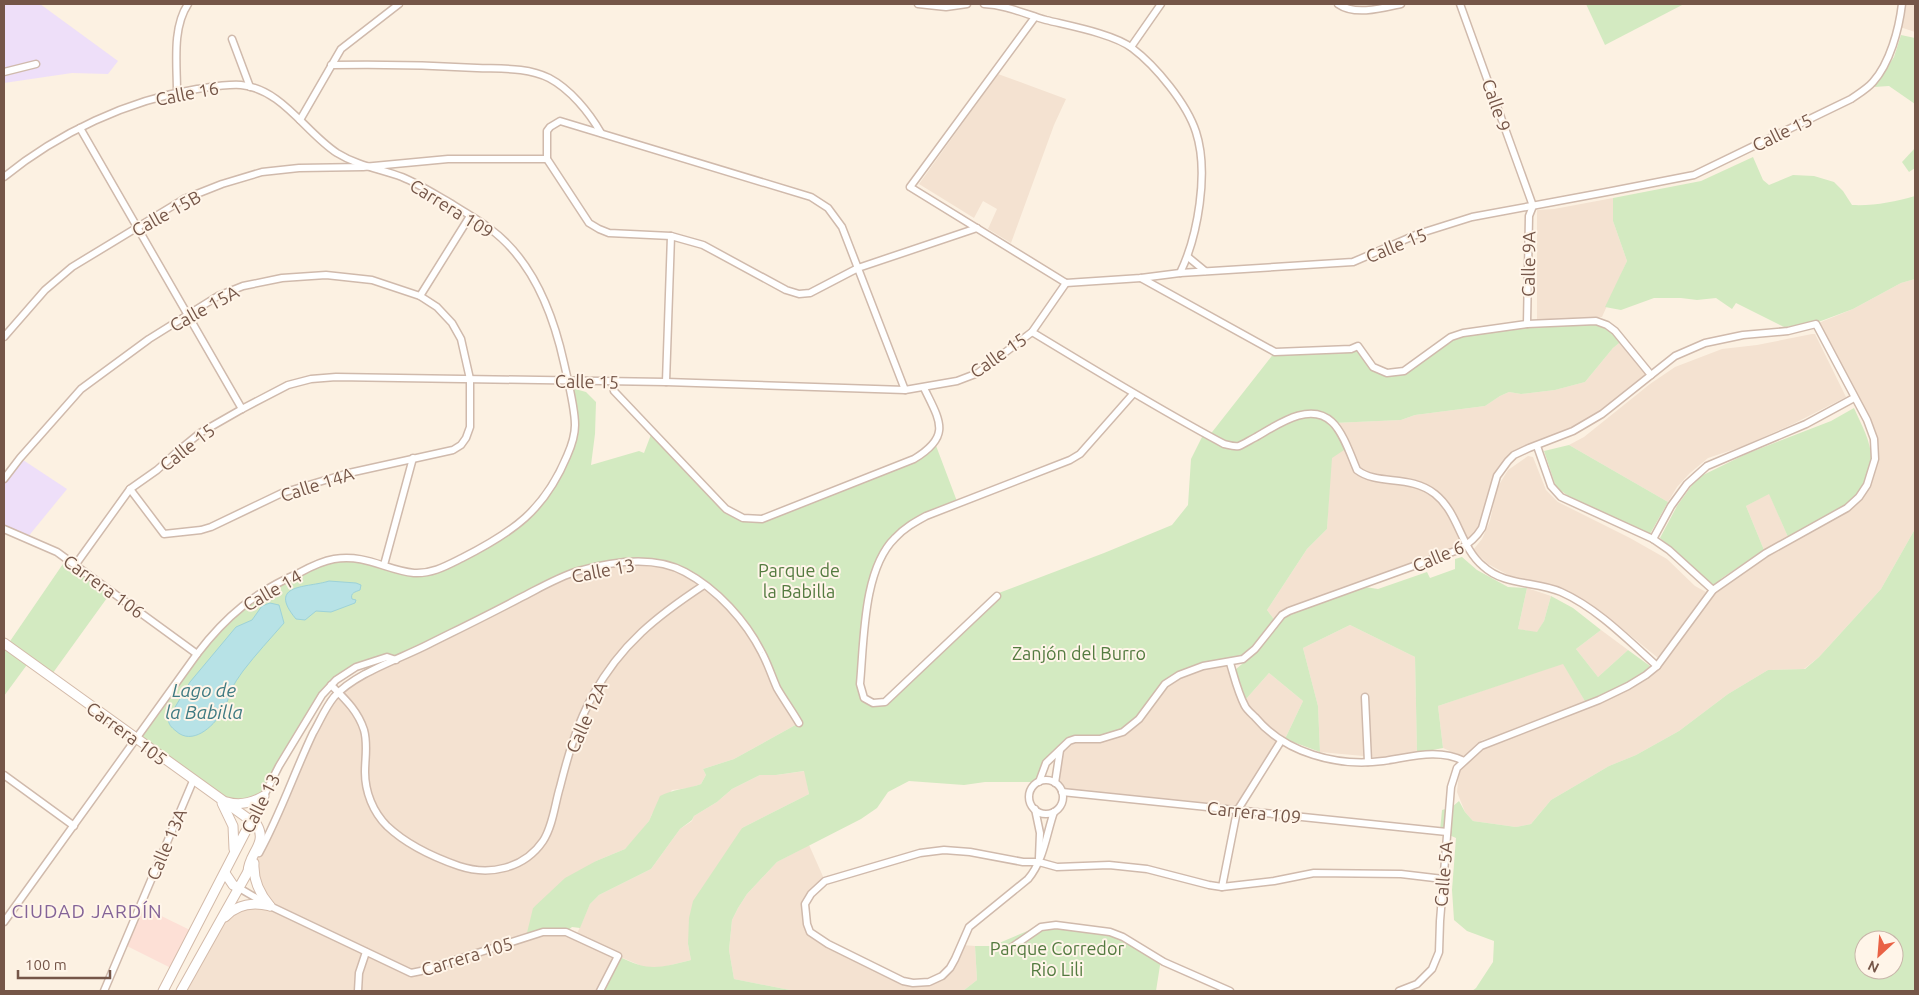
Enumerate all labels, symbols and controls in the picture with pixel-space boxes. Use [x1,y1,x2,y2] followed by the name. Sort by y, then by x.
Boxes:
[1479,76,1515,134] street label: Calle 9
[154,77,220,109] street label: Calle 16
[1749,109,1815,155] street label: Calle 15
[407,174,497,242] street label: Carrera 109
[128,186,204,240] street label: Calle 15B
[1363,224,1429,266] street label: Calle 15
[1517,231,1539,297] street label: Calle 9A
[166,281,242,335] street label: Calle 15A
[966,328,1030,382] street label: Calle 15
[555,370,619,392] street label: Calle 15
[156,419,218,475] street label: Calle 15
[278,463,356,505] street label: Calle 14A
[1409,536,1467,576] street label: Calle 6
[60,550,148,622] street label: Carrera 106
[570,554,636,586] street label: Calle 13
[758,560,840,601] park label: Parque de la Babilla
[239,565,305,615] street label: Calle 14
[1012,643,1146,663] park label: Zanjón del Burro
[561,678,611,756] street label: Calle 12A
[165,679,243,723] water label: Lago de la Babilla
[83,697,171,769] street label: Carrera 105
[237,770,283,836] street label: Calle 13
[1206,797,1302,827] street label: Carrera 109
[142,805,190,883] street label: Calle 13A
[1430,840,1456,908] street label: Calle 5A
[11,900,163,922] district label: CIUDAD JARDÍN
[1854,930,1904,980] north arrow
[419,933,515,979] street label: Carrera 105
[990,938,1124,979] park label: Parque Corredor Rio Lili
[18,948,110,980] scale bar
[25,956,67,973] text: 100 m
[1865,957,1882,976] text: N

